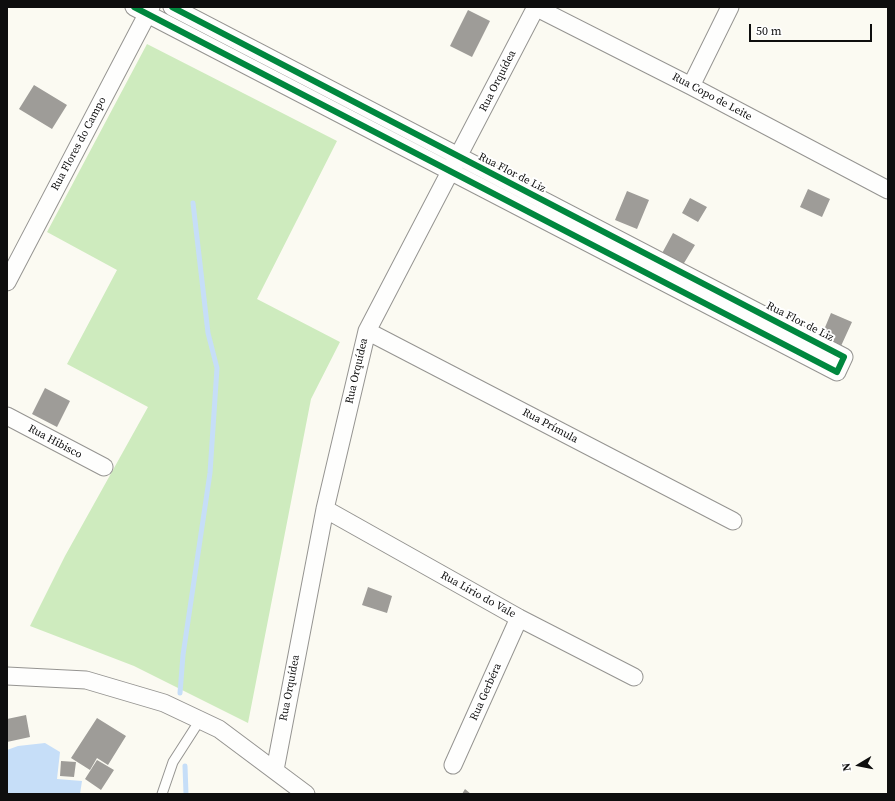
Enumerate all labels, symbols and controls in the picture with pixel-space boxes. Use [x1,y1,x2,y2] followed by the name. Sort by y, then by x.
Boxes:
[751,16,874,42] scale bar
[756,23,782,39] text: 50 m
[477,48,519,114] street label: Rua Orquídea
[670,70,754,124] street label: Rua Copo de Leite
[49,95,109,193] street label: Rua Flores do Campo
[476,150,548,196] street label: Rua Flor de Liz
[764,299,836,345] street label: Rua Flor de Liz
[343,337,371,405] street label: Rua Orquídea
[520,406,580,446] street label: Rua Prímula
[26,422,84,462] street label: Rua Hibisco
[438,569,518,621] street label: Rua Lírio do Vale
[277,654,303,722] street label: Rua Orquídea
[467,661,505,723] street label: Rua Gerbéra
[839,745,879,785] north arrow
[839,762,855,772] text: N

